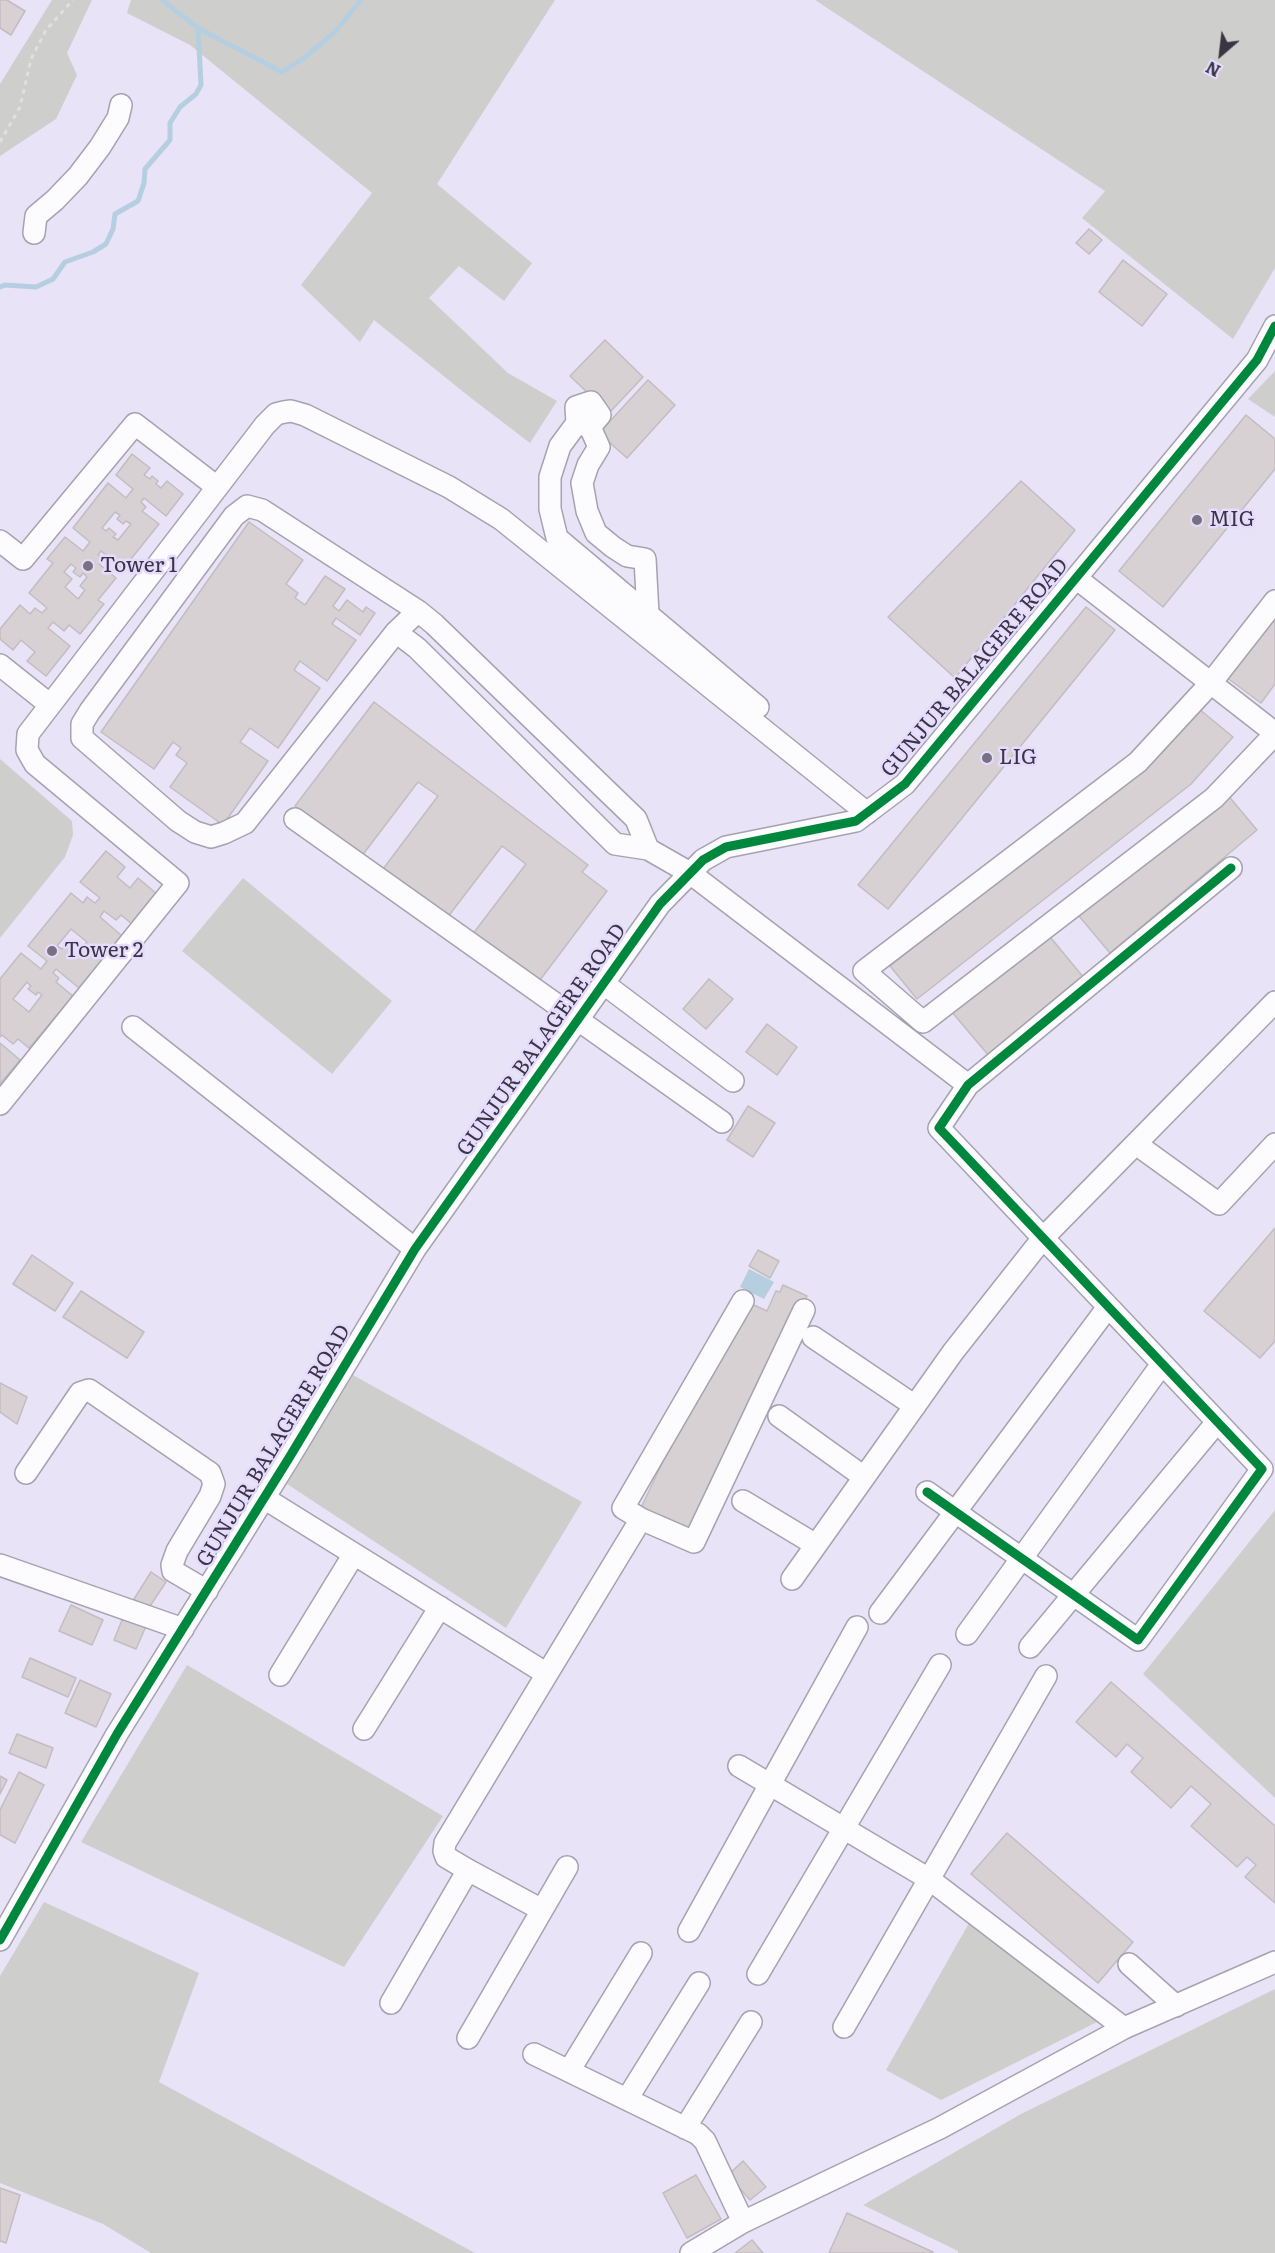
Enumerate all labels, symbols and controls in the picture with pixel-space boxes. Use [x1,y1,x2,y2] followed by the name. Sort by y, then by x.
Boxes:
[1191,24,1251,84] north arrow
[1201,56,1224,84] text: N
[1209,507,1254,533] place label: MIG
[1190,513,1204,527] marker: MIG
[100,553,177,579] place label: Tower 1
[876,553,1074,783] street label: GUNJUR BALAGERE ROAD
[81,559,95,573] marker: Tower 1
[999,745,1037,771] place label: LIG
[980,751,994,765] marker: LIG
[452,919,632,1161] street label: GUNJUR BALAGERE ROAD
[64,938,143,964] place label: Tower 2
[45,944,59,958] marker: Tower 2
[192,1320,356,1572] street label: GUNJUR BALAGERE ROAD

